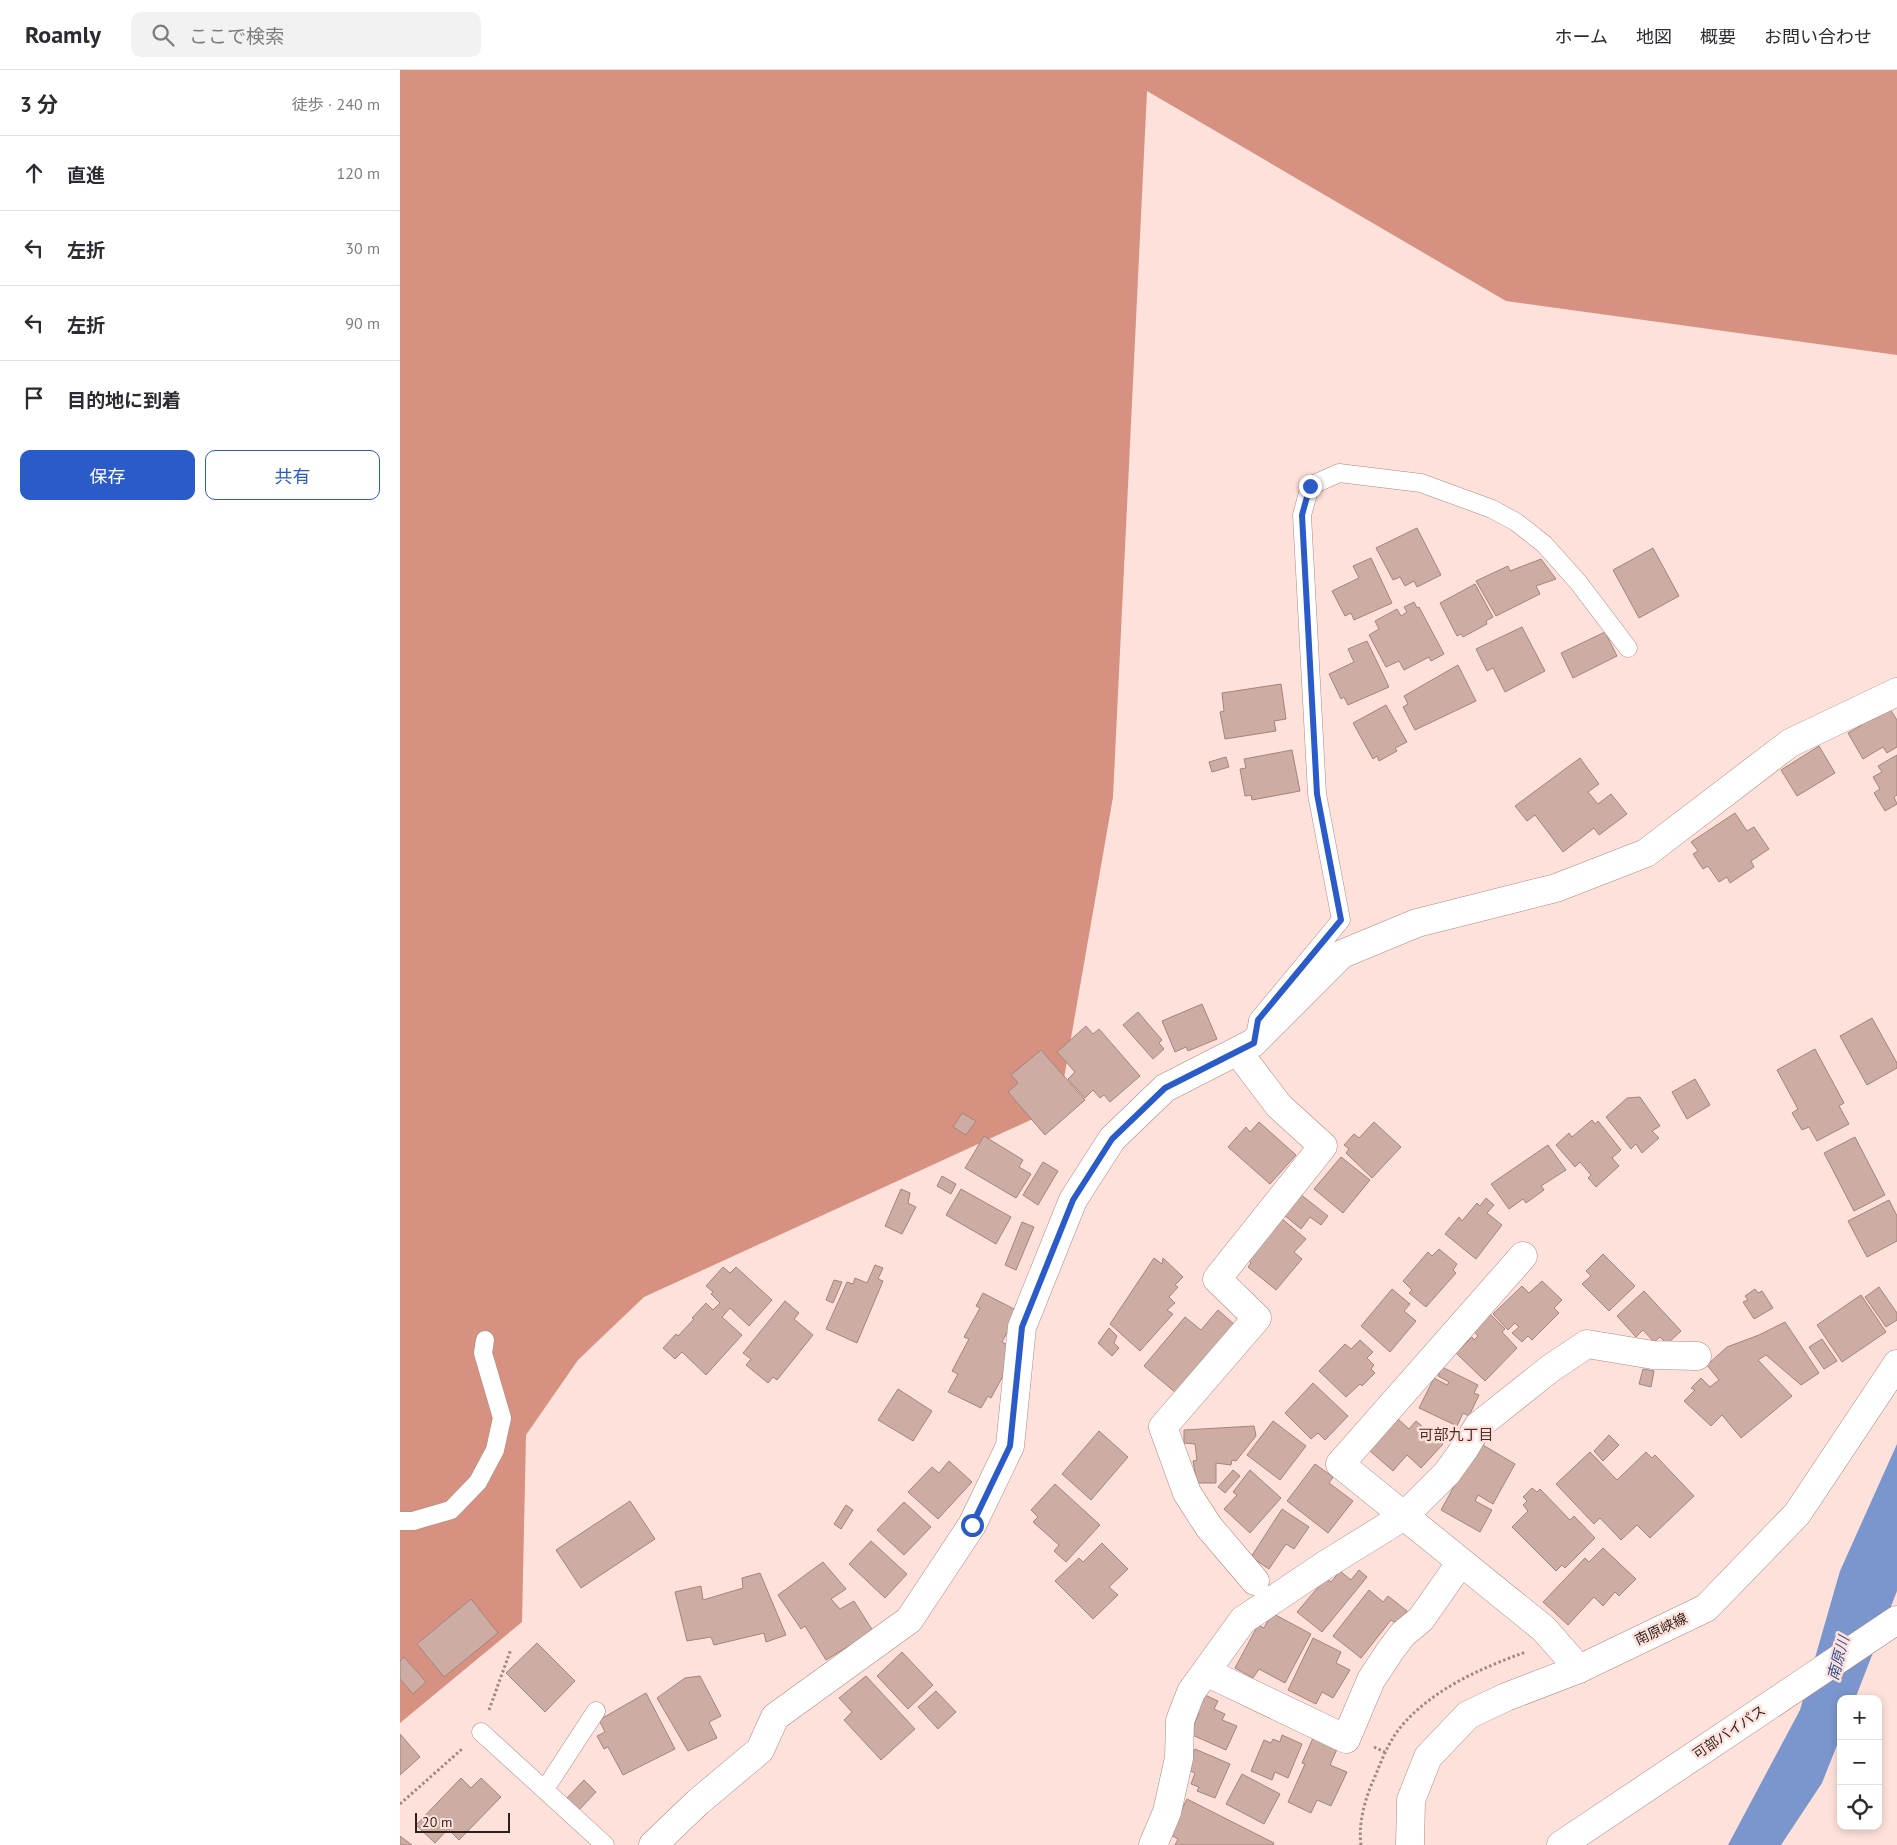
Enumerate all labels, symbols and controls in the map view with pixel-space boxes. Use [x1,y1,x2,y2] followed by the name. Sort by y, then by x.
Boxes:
[131,12,481,57] search box
[25,19,101,50] text: Roamly
[149,21,177,49] icon: search
[189,24,284,48] text: ここで検索
[1555,25,1608,48] text: ホーム
[1636,25,1672,48] text: 地図
[1700,25,1736,48] text: 概要
[1764,25,1872,48] text: お問い合わせ
[20,91,58,118] text: 3 分
[292,94,380,114] text: 徒歩 · 240 m
[20,159,48,187] icon: ahead
[67,163,105,187] text: 直進
[337,163,380,183] text: 120 m
[20,234,48,262] icon: left
[67,238,105,262] text: 左折
[345,238,380,258] text: 30 m
[20,309,48,337] icon: left
[67,313,105,337] text: 左折
[345,313,380,333] text: 90 m
[20,384,48,412] icon: arrive
[67,388,181,412] text: 目的地に到着
[20,450,195,500] button: 保存
[205,450,380,500] button: 共有
[1299,475,1322,498] route end
[1418,1425,1494,1444] district label: 可部九丁目
[961,1514,984,1537] route start
[1632,1609,1690,1649] street label: 南原峡線
[1823,1632,1854,1682] water label: 南原川
[1837,1695,1882,1830] map controls
[1837,1695,1882,1740] button: +
[1689,1701,1769,1763] street label: 可部バイパス
[1837,1740,1882,1785] button: −
[1837,1785,1882,1830] button: locate
[415,1810,510,1833] scale bar
[422,1813,452,1831] text: 20 m

